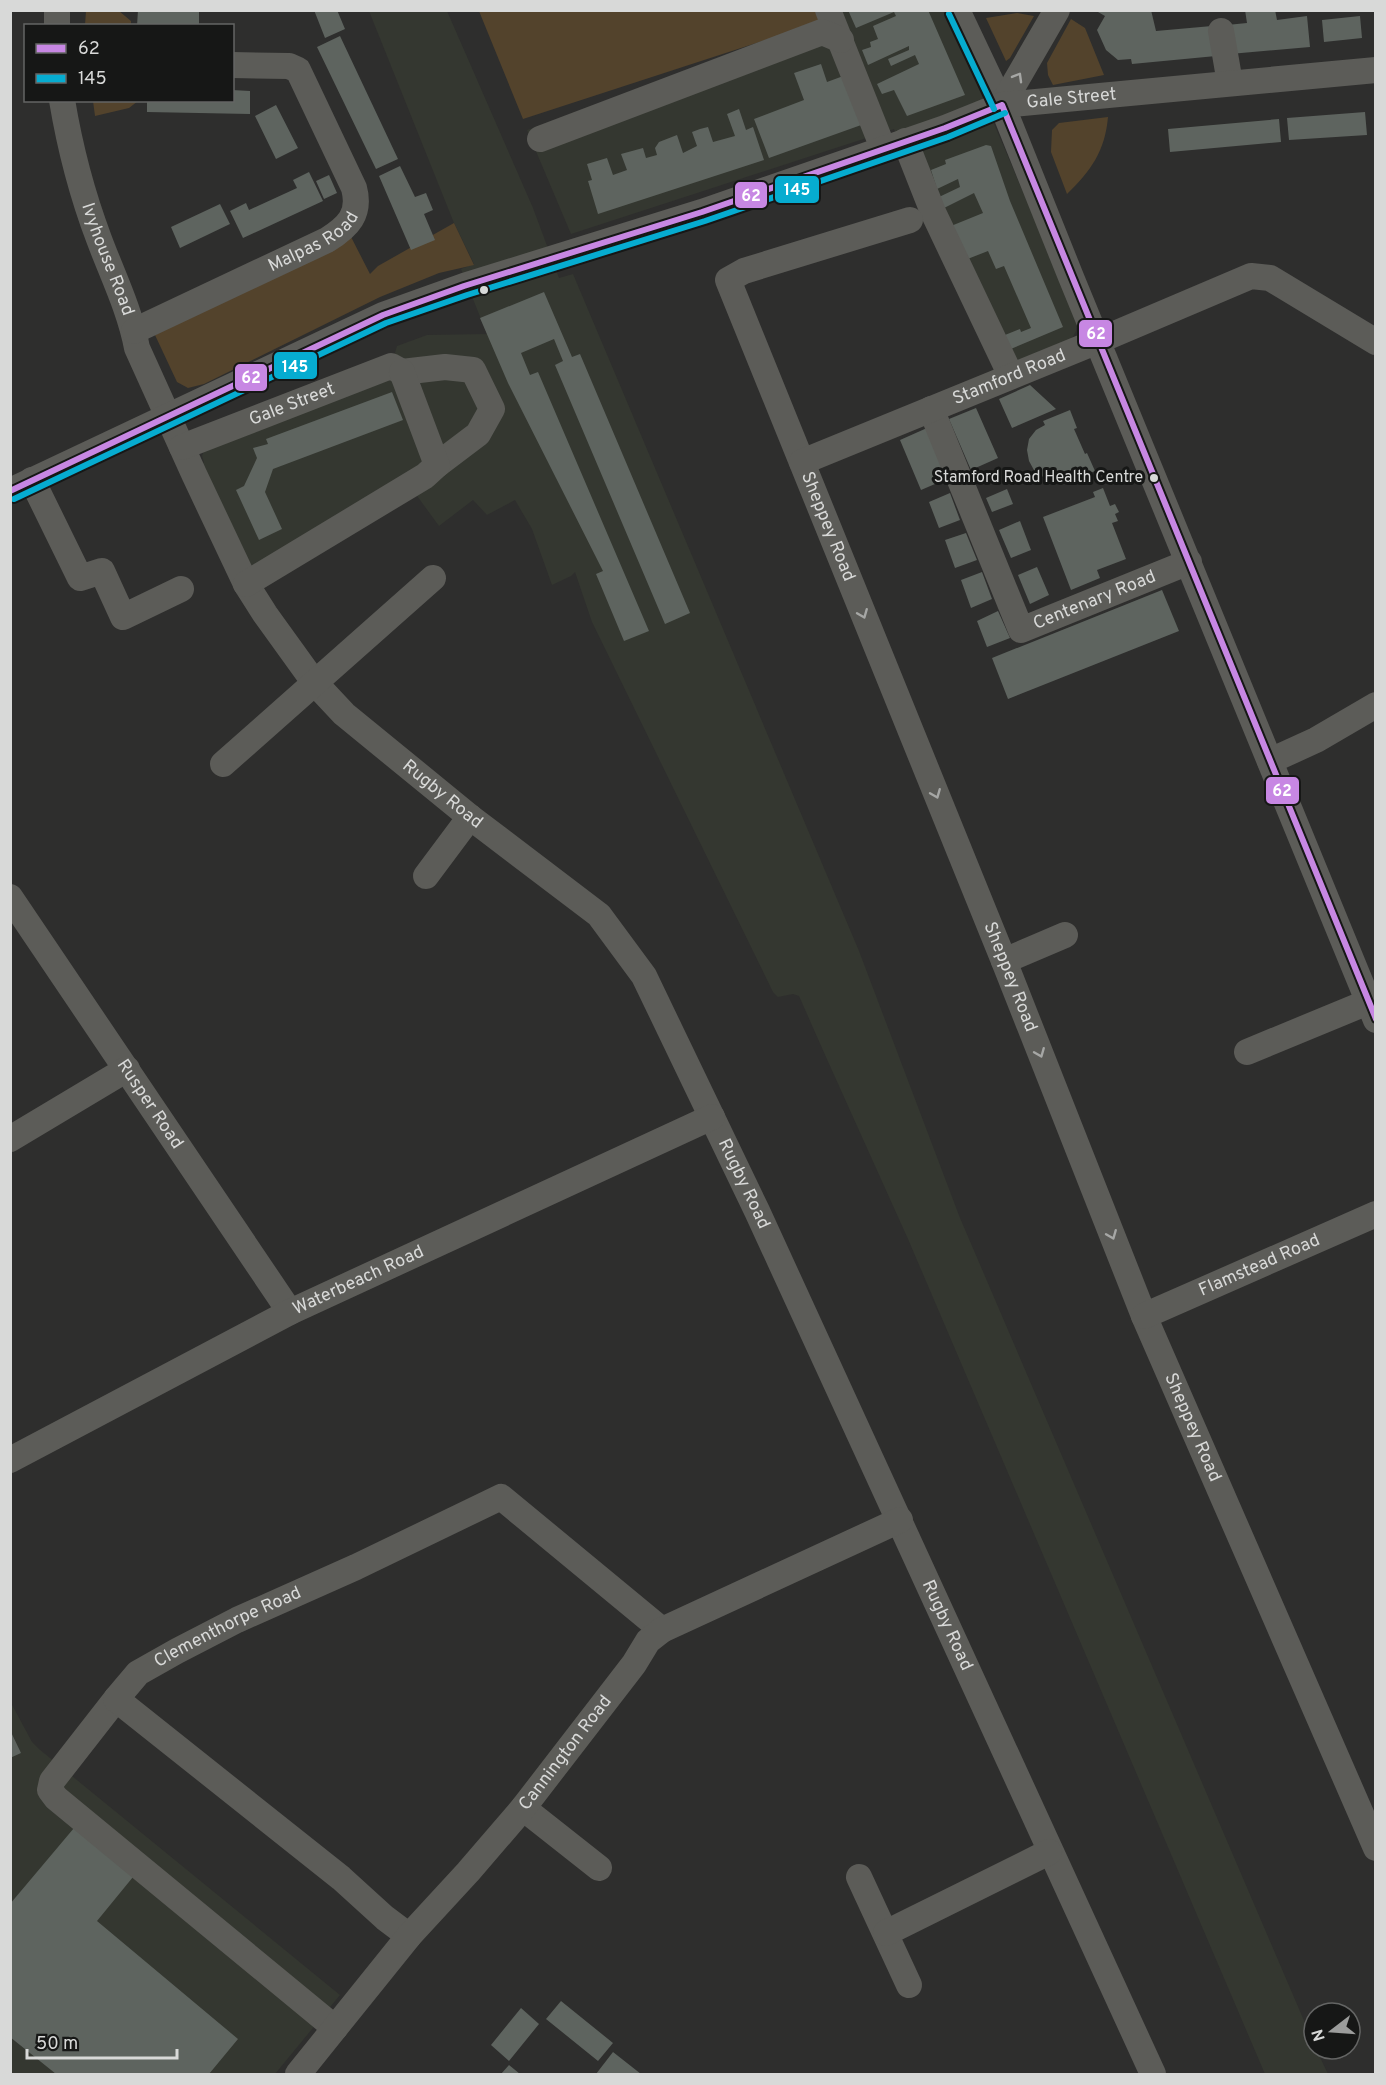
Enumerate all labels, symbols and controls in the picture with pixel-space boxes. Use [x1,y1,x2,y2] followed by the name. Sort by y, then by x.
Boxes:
[24,24,234,102] legend
[78,38,100,61] text: 62
[78,68,107,91] text: 145
[1011,73,1023,83] one-way arrow
[1025,83,1117,114] street label: Gale Street
[774,175,820,204] line badge: 145
[734,181,768,209] line badge: 62
[784,181,810,201] text: 145
[741,187,761,207] text: 62
[76,200,139,319] street label: Ivyhouse Road
[265,208,364,278] street label: Malpas Road
[478,284,490,296] unlabelled marker
[1078,319,1113,348] line badge: 62
[1086,325,1106,345] text: 62
[949,344,1069,411] street label: Stamford Road
[273,351,318,380] line badge: 145
[282,358,308,378] text: 145
[234,363,268,392] line badge: 62
[241,369,261,389] text: 62
[246,377,338,431] street label: Gale Street
[795,468,860,585] street label: Sheppey Road
[934,468,1143,488] place label: Stamford Road Health Centre
[1148,472,1160,484] marker: Stamford Road Health Centre
[1030,565,1159,635] street label: Centenary Road
[856,607,868,618] one-way arrow
[397,755,487,834] street label: Rugby Road
[1265,776,1300,805] line badge: 62
[1272,782,1292,802] text: 62
[929,788,941,799] one-way arrow
[978,919,1042,1035] street label: Sheppey Road
[1033,1047,1045,1058] one-way arrow
[111,1055,188,1154] street label: Rusper Road
[712,1135,775,1233] street label: Rugby Road
[1105,1228,1117,1239] one-way arrow
[1195,1229,1324,1302] street label: Flamstead Road
[289,1240,428,1321] street label: Waterbeach Road
[1159,1369,1226,1485] street label: Sheppey Road
[916,1576,978,1674] street label: Rugby Road
[150,1581,305,1673] street label: Clementhorpe Road
[514,1691,617,1815] street label: Cannington Road
[1302,2001,1362,2061] north arrow
[27,2022,177,2060] scale bar
[1308,2026,1331,2043] text: N
[36,2033,78,2056] text: 50 m

